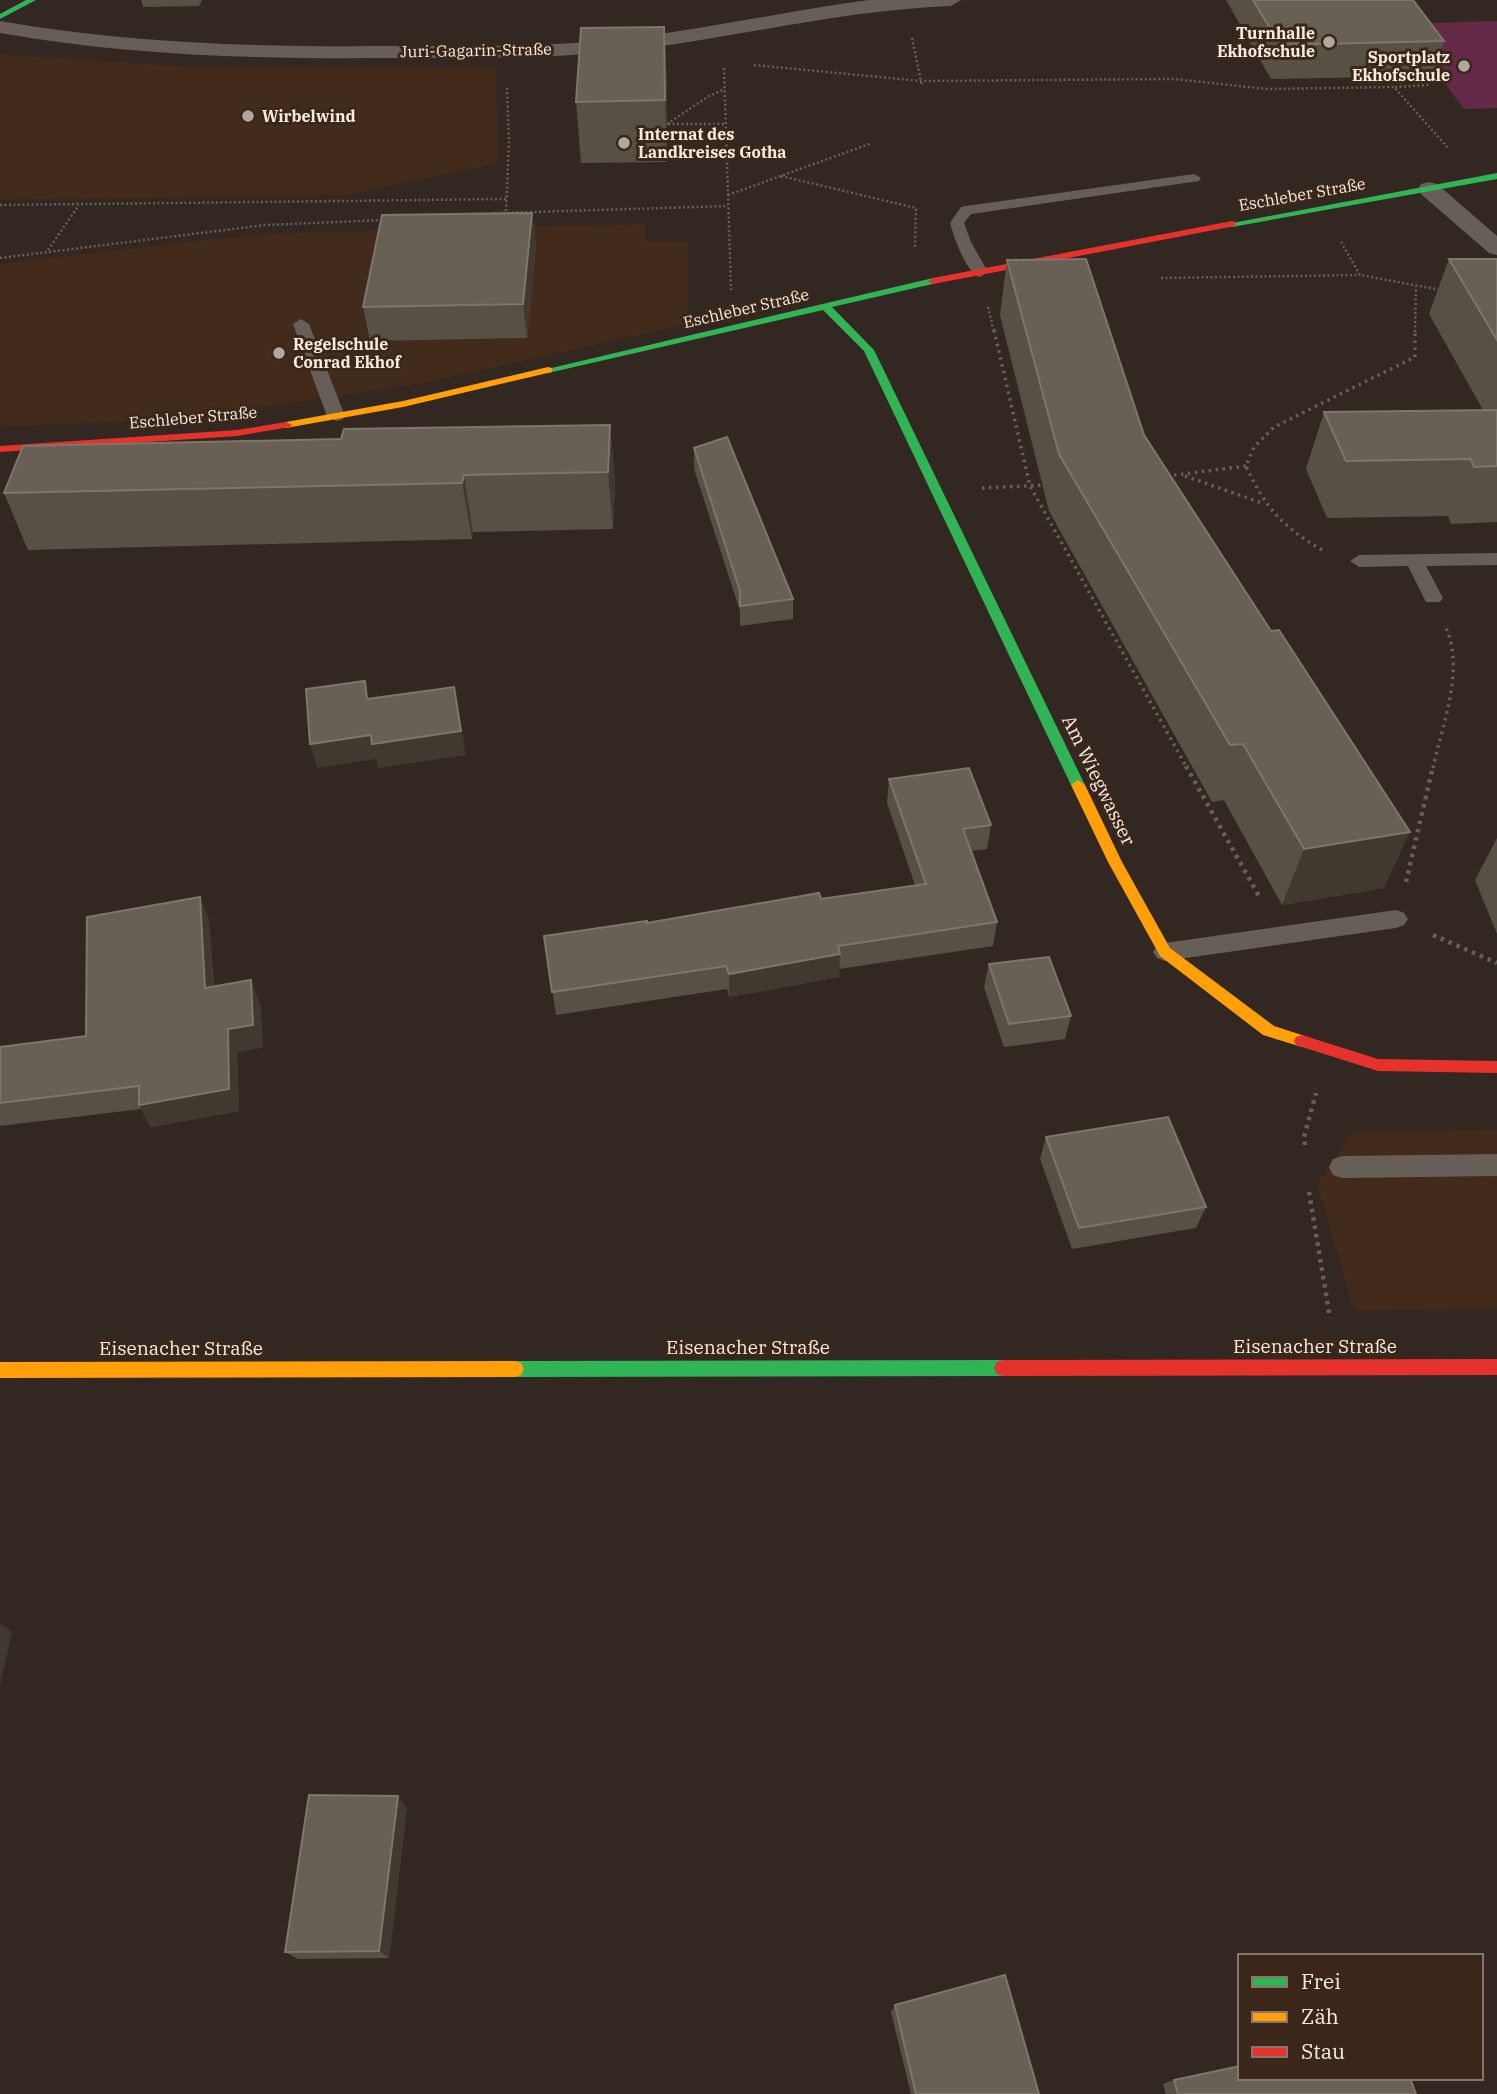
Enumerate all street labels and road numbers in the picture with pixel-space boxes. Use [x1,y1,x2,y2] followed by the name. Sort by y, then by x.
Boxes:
[400,39,552,61] street label: Juri-Gagarin-Straße
[1237,173,1367,215] street label: Eschleber Straße
[681,284,811,332] street label: Eschleber Straße
[128,401,258,433] street label: Eschleber Straße
[1057,711,1141,850] street label: Am Wiegwasser
[1233,1334,1397,1358] street label: Eisenacher Straße
[666,1335,830,1359] street label: Eisenacher Straße
[99,1336,263,1360] street label: Eisenacher Straße

